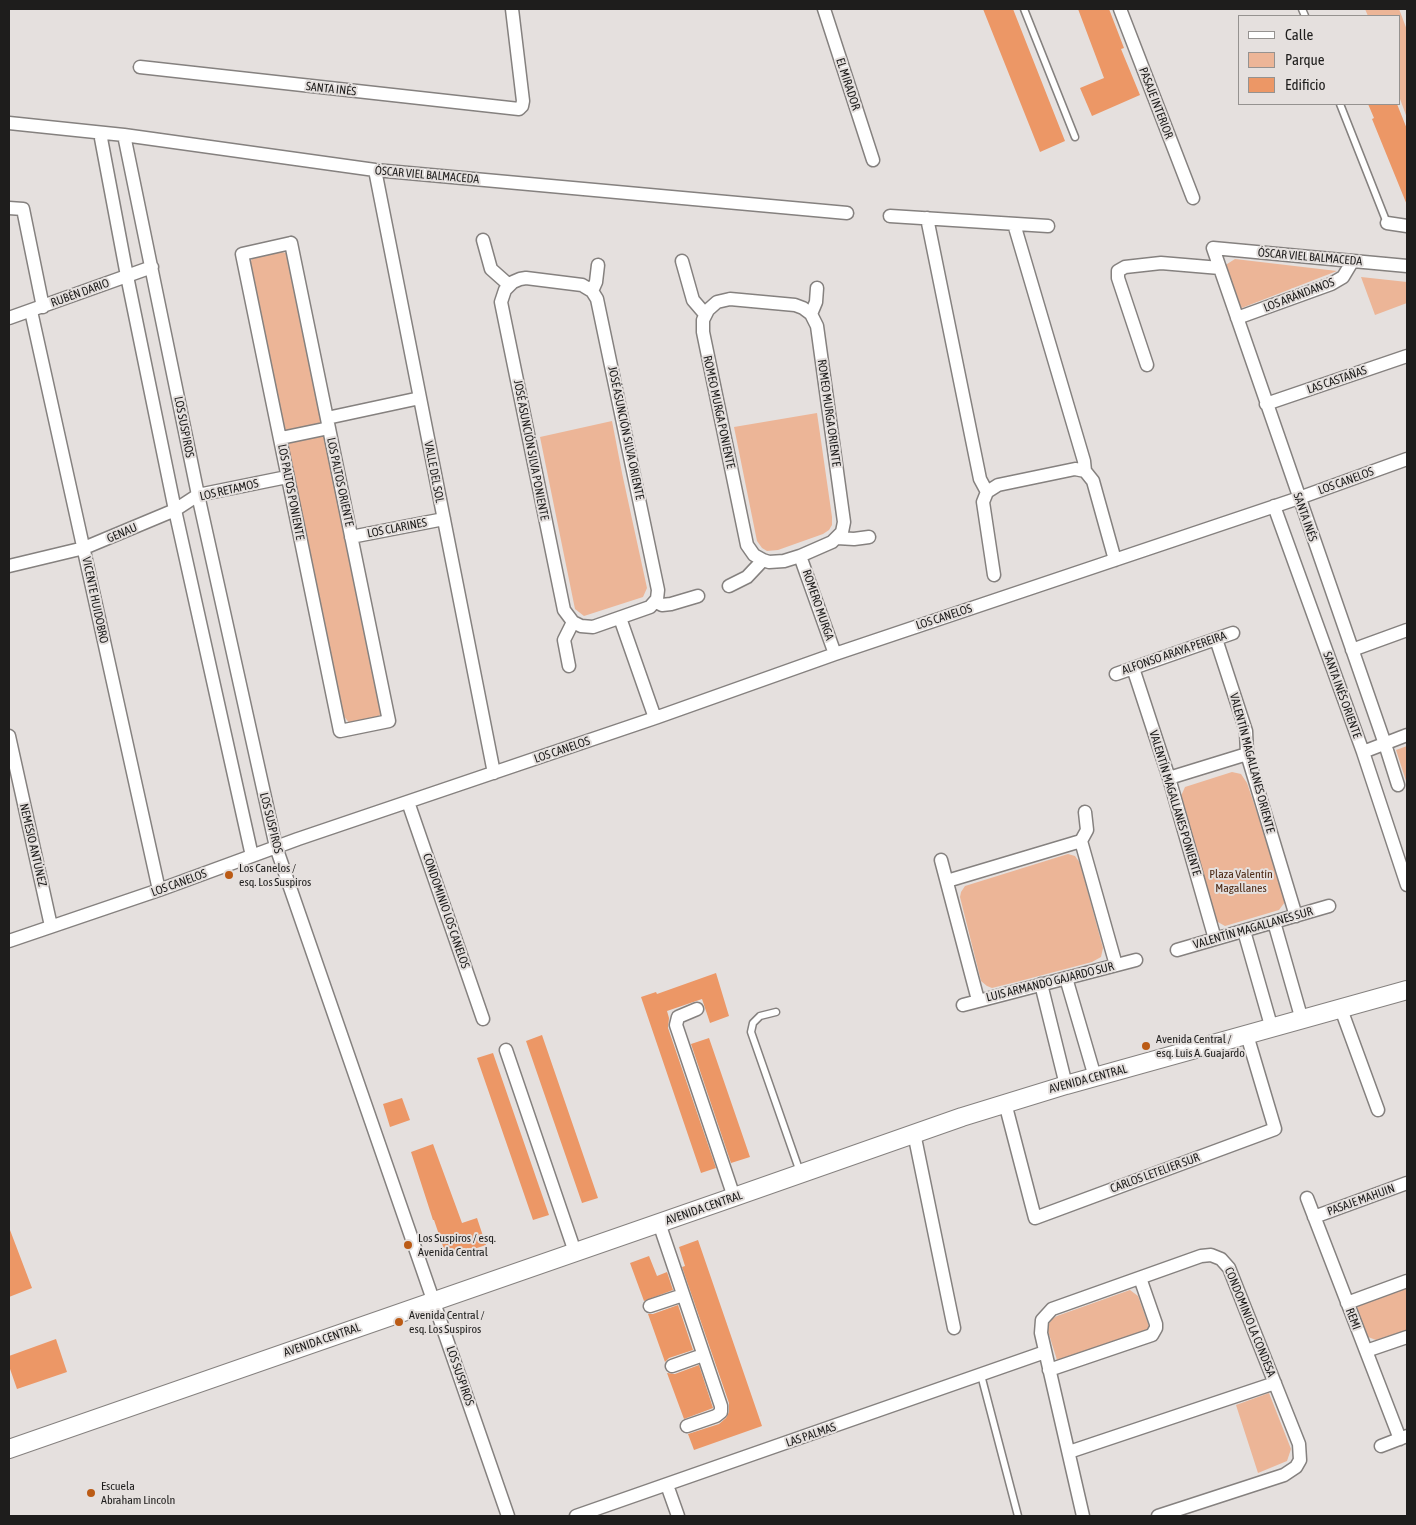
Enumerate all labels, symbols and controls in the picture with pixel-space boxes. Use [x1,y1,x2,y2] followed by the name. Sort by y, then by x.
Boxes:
[1238,15,1401,105] legend
[1285,26,1313,43] text: Calle
[1285,51,1325,68] text: Parque
[833,56,863,112] street label: EL MIRADOR
[1136,65,1176,141] street label: PASAJE INTERIOR
[1285,76,1326,93] text: Edificio
[305,79,357,99] street label: SANTA INÉS
[374,163,480,187] street label: ÓSCAR VIEL BALMACEDA
[1257,245,1363,269] street label: ÓSCAR VIEL BALMACEDA
[1262,275,1336,315] street label: LOS ARÁNDANOS
[49,276,111,310] street label: RUBÉN DARIO
[700,354,738,470] street label: ROMEO MURGA PONIENTE
[814,358,844,468] street label: ROMEO MURGA ORIENTE
[1305,363,1369,397] street label: LAS CASTAÑAS
[605,365,647,501] street label: JOSÉ ASUNCIÓN SILVA ORIENTE
[510,379,552,521] street label: JOSÉ ASUNCIÓN SILVA PONIENTE
[171,395,197,459] street label: LOS SUSPIROS
[324,436,356,528] street label: LOS PALTOS ORIENTE
[421,440,447,504] street label: VALLE DEL SOL
[275,443,307,541] street label: LOS PALTOS PONIENTE
[1316,464,1376,498] street label: LOS CANELOS
[198,476,260,504] street label: LOS RETAMOS
[1290,491,1320,543] street label: SANTA INÉS
[366,515,428,541] street label: LOS CLARINES
[105,520,139,546] street label: GENAU
[79,555,111,645] street label: VICENTE HUIDOBRO
[799,568,837,642] street label: ROMERO MURGA
[914,601,974,633] street label: LOS CANELOS
[1120,628,1228,678] street label: ALFONSO ARAYA PEREIRA
[1320,650,1364,740] street label: SANTA INÉS ORIENTE
[1226,691,1278,835] street label: VALENTÍN MAGALLANES ORIENTE
[1146,729,1204,877] street label: VALENTÍN MAGALLANES PONIENTE
[532,734,592,766] street label: LOS CANELOS
[256,791,286,855] street label: LOS SUSPIROS
[16,802,50,888] street label: NEMESIO ANTÚNEZ
[420,852,472,970] street label: CONDOMINIO LOS CANELOS
[239,861,311,889] place label: Los Canelos / esq. Los Suspiros
[149,866,209,900] street label: LOS CANELOS
[1209,867,1273,895] park label: Plaza Valentín Magallanes
[223,869,235,881] marker: Los Canelos / esq. Los Suspiros
[1192,904,1314,952] street label: VALENTÍN MAGALLANES SUR
[985,959,1115,1005] street label: LUIS ARMANDO GAJARDO SUR
[1156,1032,1245,1060] place label: Avenida Central / esq. Luis A. Guajardo
[1140,1040,1152,1052] marker: Avenida Central / esq. Luis A. Guajardo
[1047,1062,1129,1096] street label: AVENIDA CENTRAL
[1108,1150,1202,1196] street label: CARLOS LETELIER SUR
[1325,1181,1397,1219] street label: PASAJE MAHUIN
[664,1188,744,1228] street label: AVENIDA CENTRAL
[418,1231,496,1259] place label: Los Suspiros / esq. Avenida Central
[402,1239,414,1251] marker: Los Suspiros / esq. Avenida Central
[1221,1265,1279,1379] street label: CONDOMINIO LA CONDESA
[1342,1306,1364,1332] street label: REMI
[409,1308,485,1336] place label: Avenida Central / esq. Los Suspiros
[393,1316,405,1328] marker: Avenida Central / esq. Los Suspiros
[282,1320,362,1360] street label: AVENIDA CENTRAL
[443,1344,477,1408] street label: LOS SUSPIROS
[784,1420,838,1450] street label: LAS PALMAS
[101,1479,175,1507] place label: Escuela Abraham Lincoln
[85,1487,97,1499] marker: Escuela Abraham Lincoln

